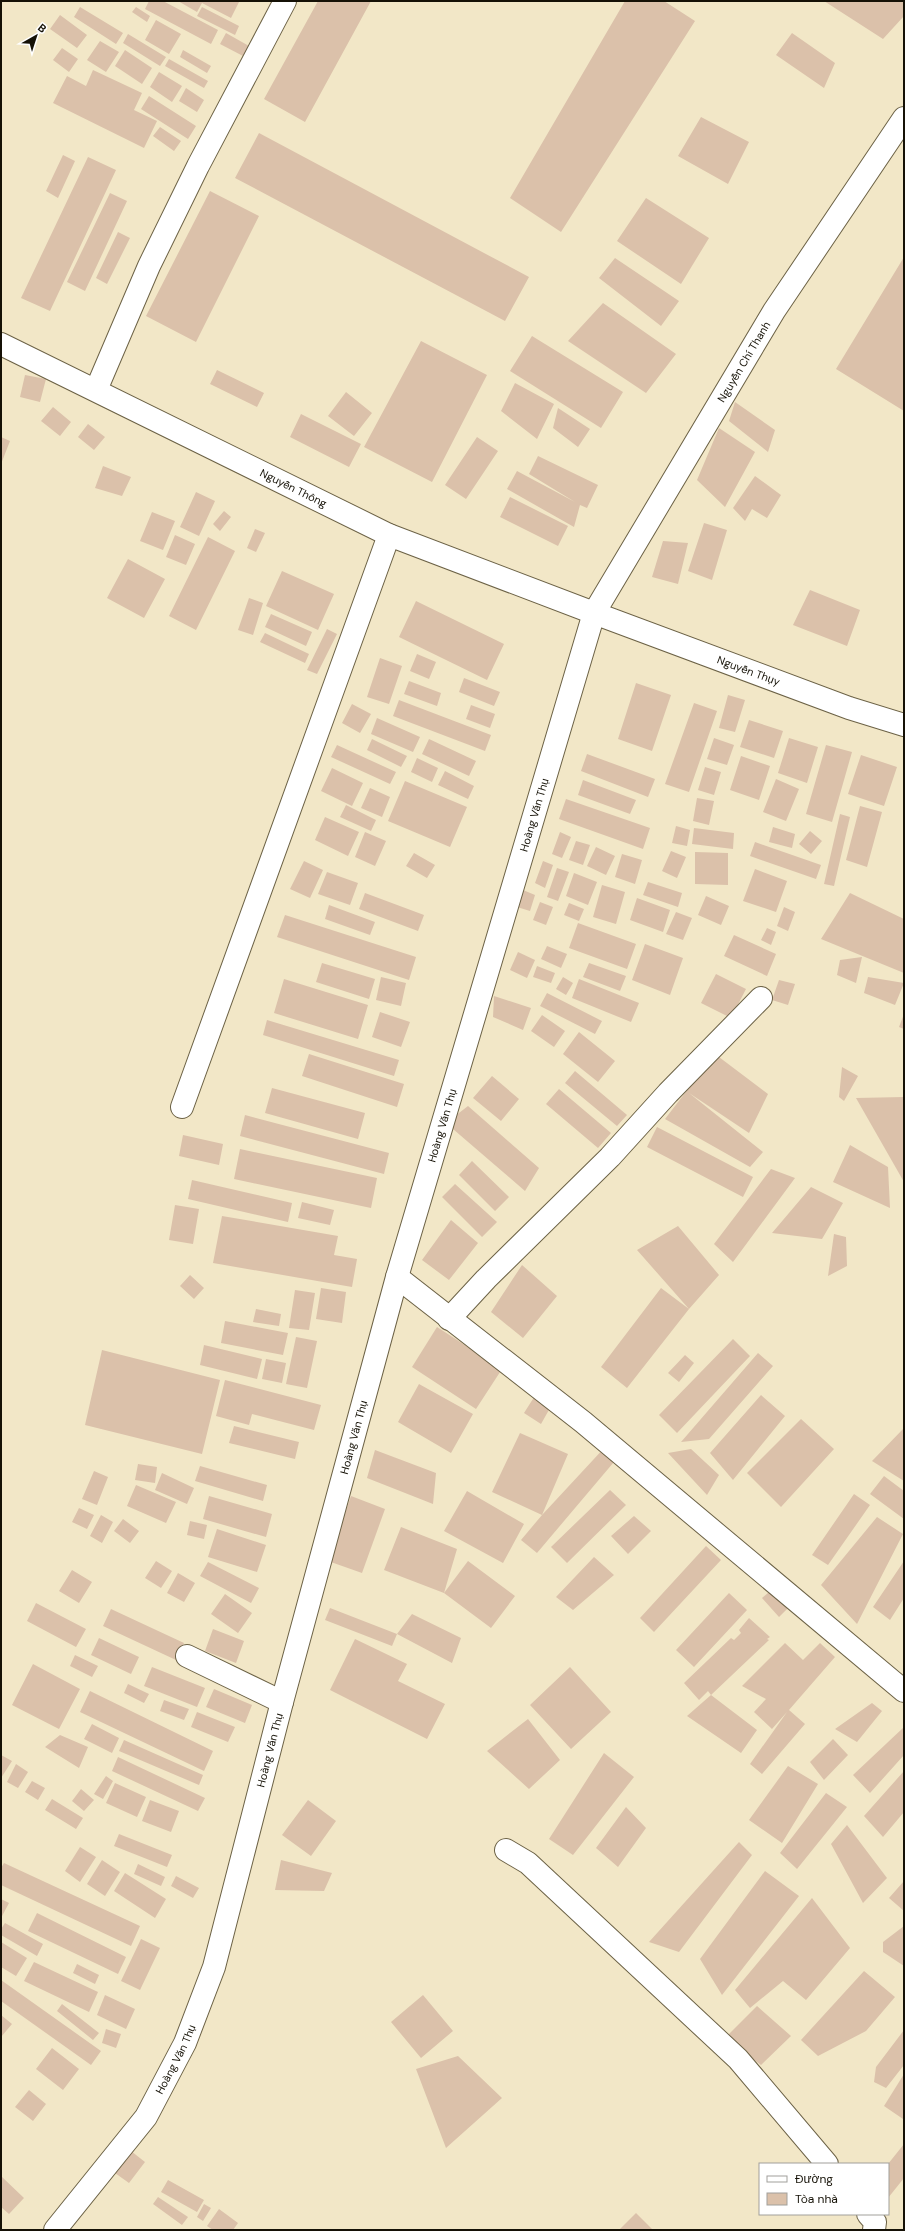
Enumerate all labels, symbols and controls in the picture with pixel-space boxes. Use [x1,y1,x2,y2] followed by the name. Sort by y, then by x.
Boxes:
[16,16,56,56] north arrow
[35,21,49,36] text: B
[714,319,773,405] street label: Nguyễn Chí Thanh
[258,466,329,510] street label: Nguyễn Thông
[715,653,782,689] street label: Nguyễn Thụy
[517,776,552,853] street label: Hoàng Văn Thụ
[424,1087,459,1164] street label: Hoàng Văn Thụ
[337,1399,370,1476] street label: Hoàng Văn Thụ
[253,1712,286,1789] street label: Hoàng Văn Thụ
[152,2022,198,2096] street label: Hoàng Văn Thụ
[759,2163,889,2215] legend
[795,2171,833,2187] text: Đường
[795,2191,838,2207] text: Tòa nhà

